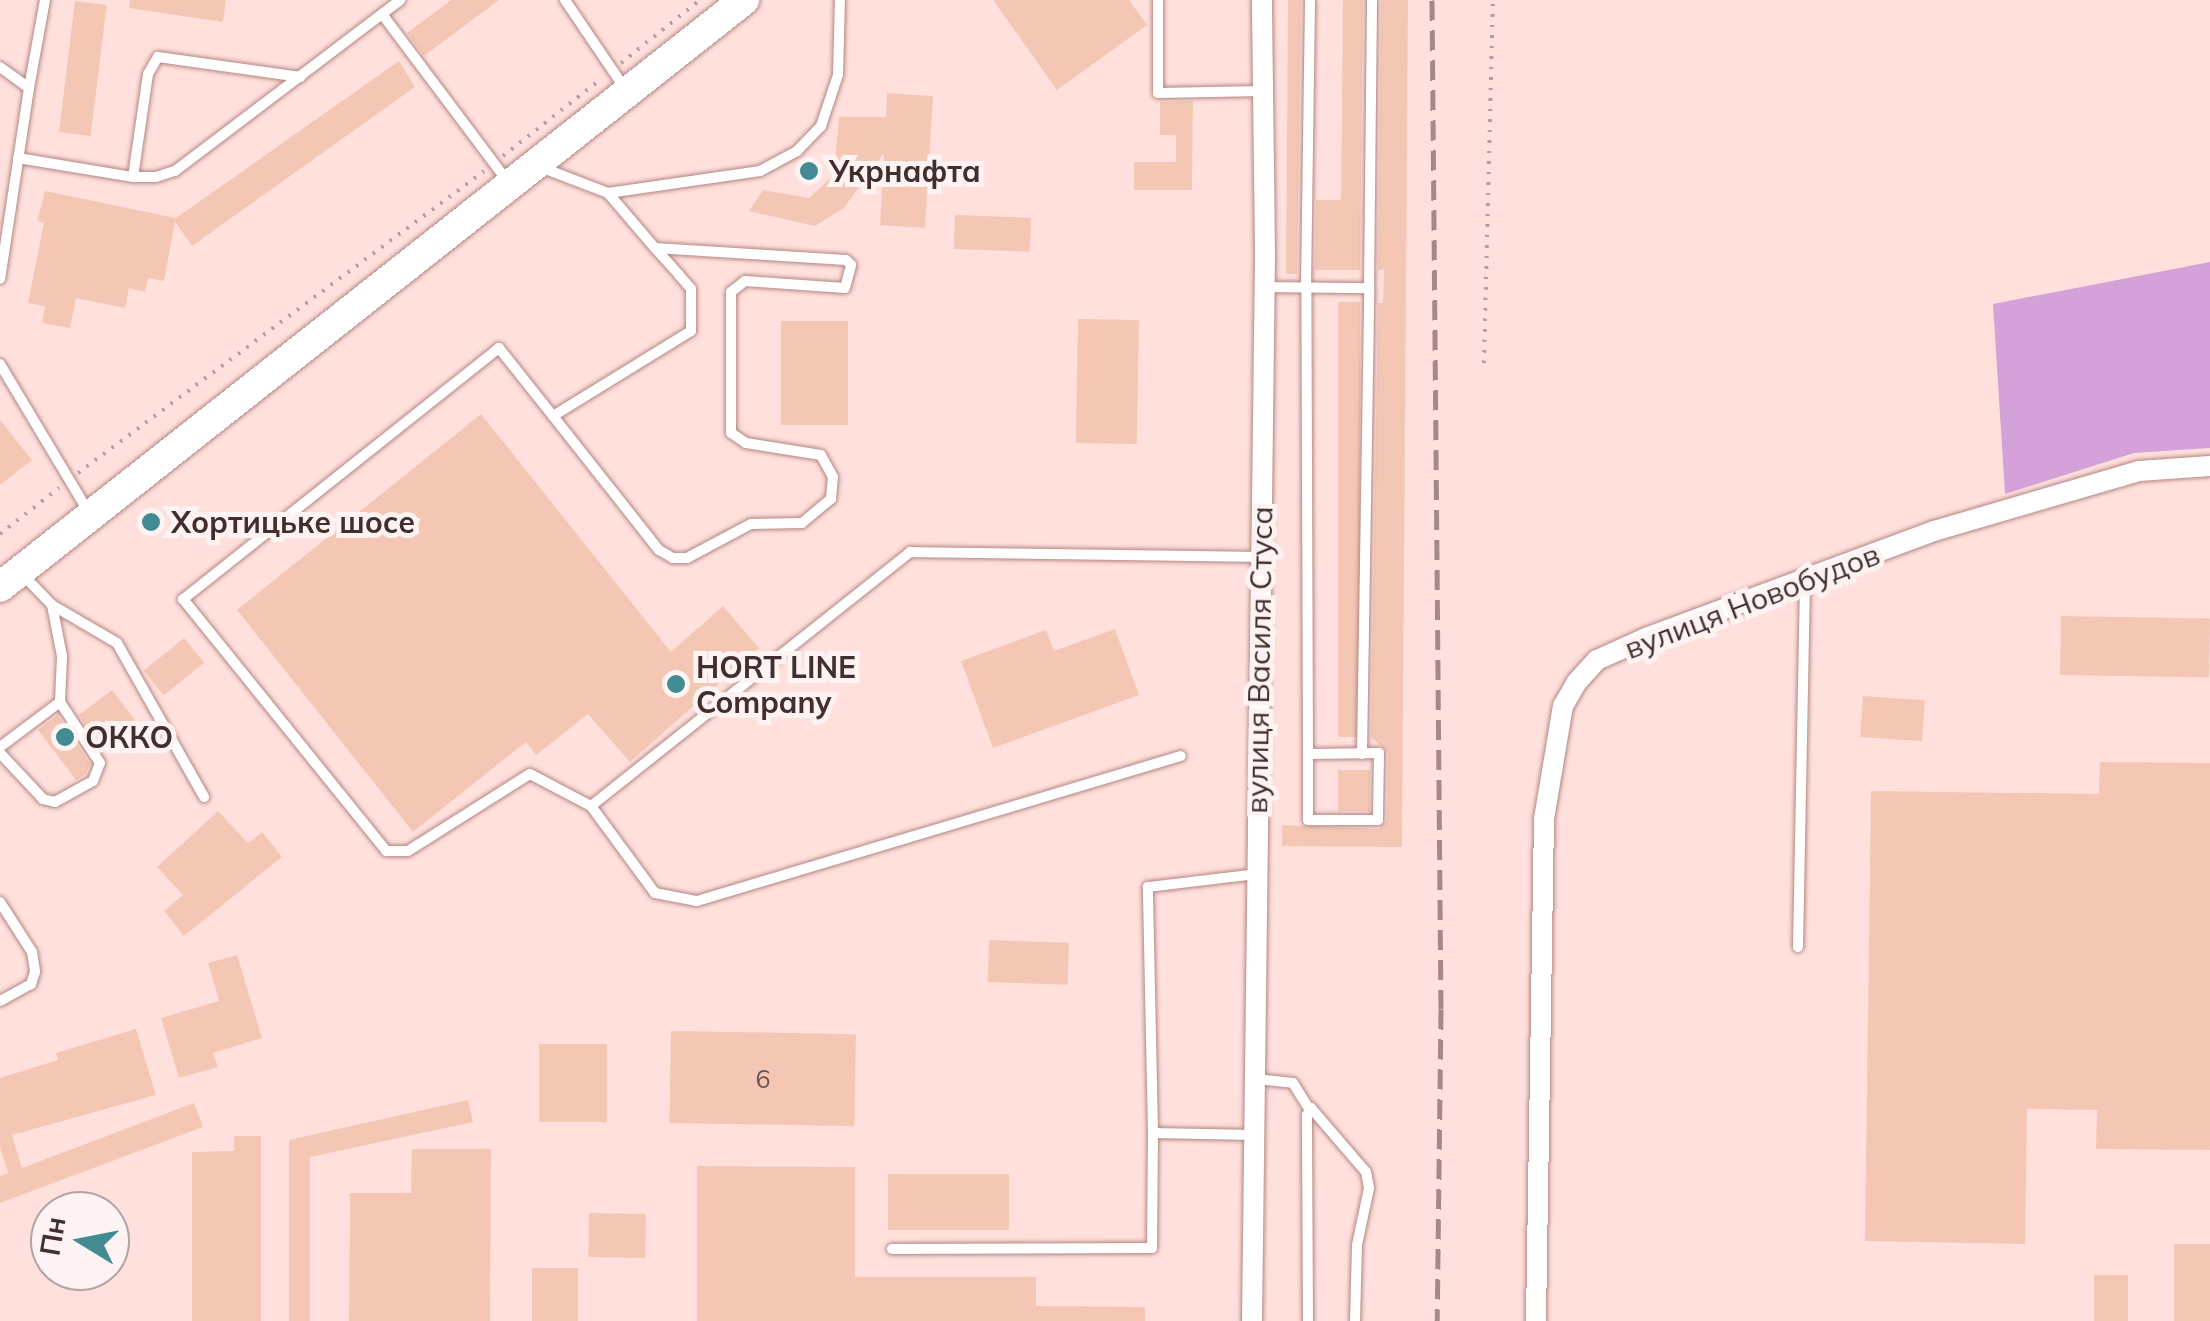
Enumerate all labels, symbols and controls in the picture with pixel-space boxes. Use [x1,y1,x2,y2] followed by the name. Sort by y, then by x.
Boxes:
[829,153,981,189] place label: Укрнафта
[798,160,820,182] marker: Укрнафта
[171,504,415,540] place label: Хортицьке шосе
[1238,506,1280,814] street label: вулиця Василя Стуса
[140,511,162,533] marker: Хортицьке шосе
[1619,536,1885,666] street label: вулиця Новобудов
[696,649,856,720] place label: HORT LINE Company
[665,673,687,695] marker: HORT LINE Company
[85,719,173,755] place label: ОККО
[54,726,76,748] marker: ОККО
[756,1064,770,1094] house number: 6
[30,1191,130,1291] north arrow
[31,1214,73,1258] text: Пн

